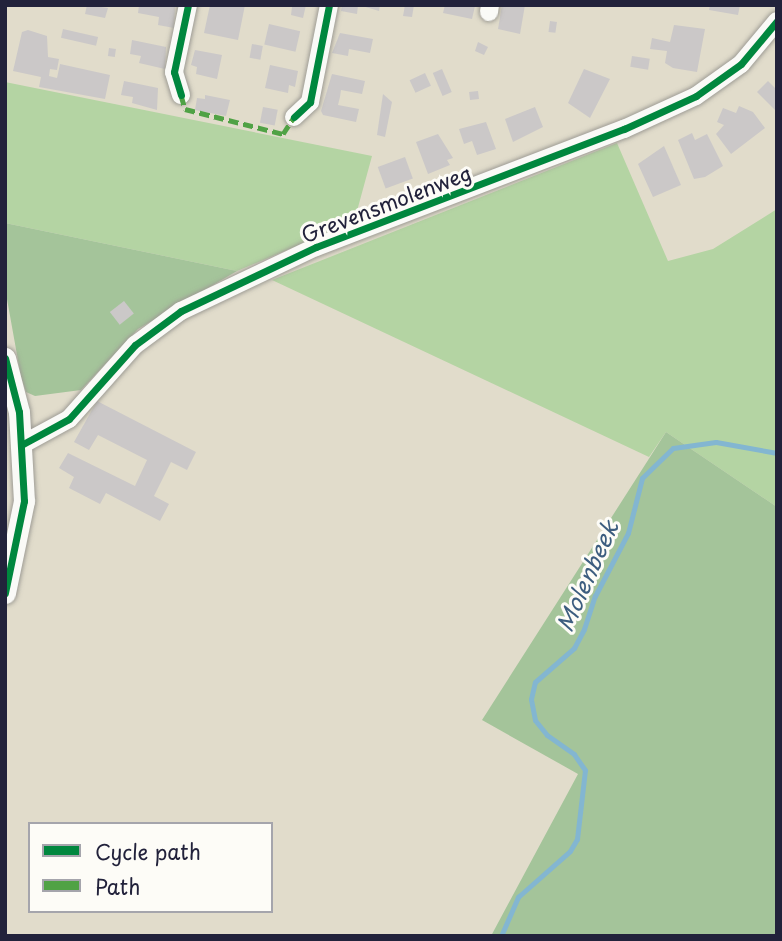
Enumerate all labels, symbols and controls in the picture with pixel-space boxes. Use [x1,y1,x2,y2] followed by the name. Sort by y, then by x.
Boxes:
[297,159,475,247] street label: Grevensmolenweg
[550,516,624,636] water label: Molenbeek
[28,822,273,913] legend
[95,835,201,867] text: Cycle path
[95,870,140,902] text: Path

